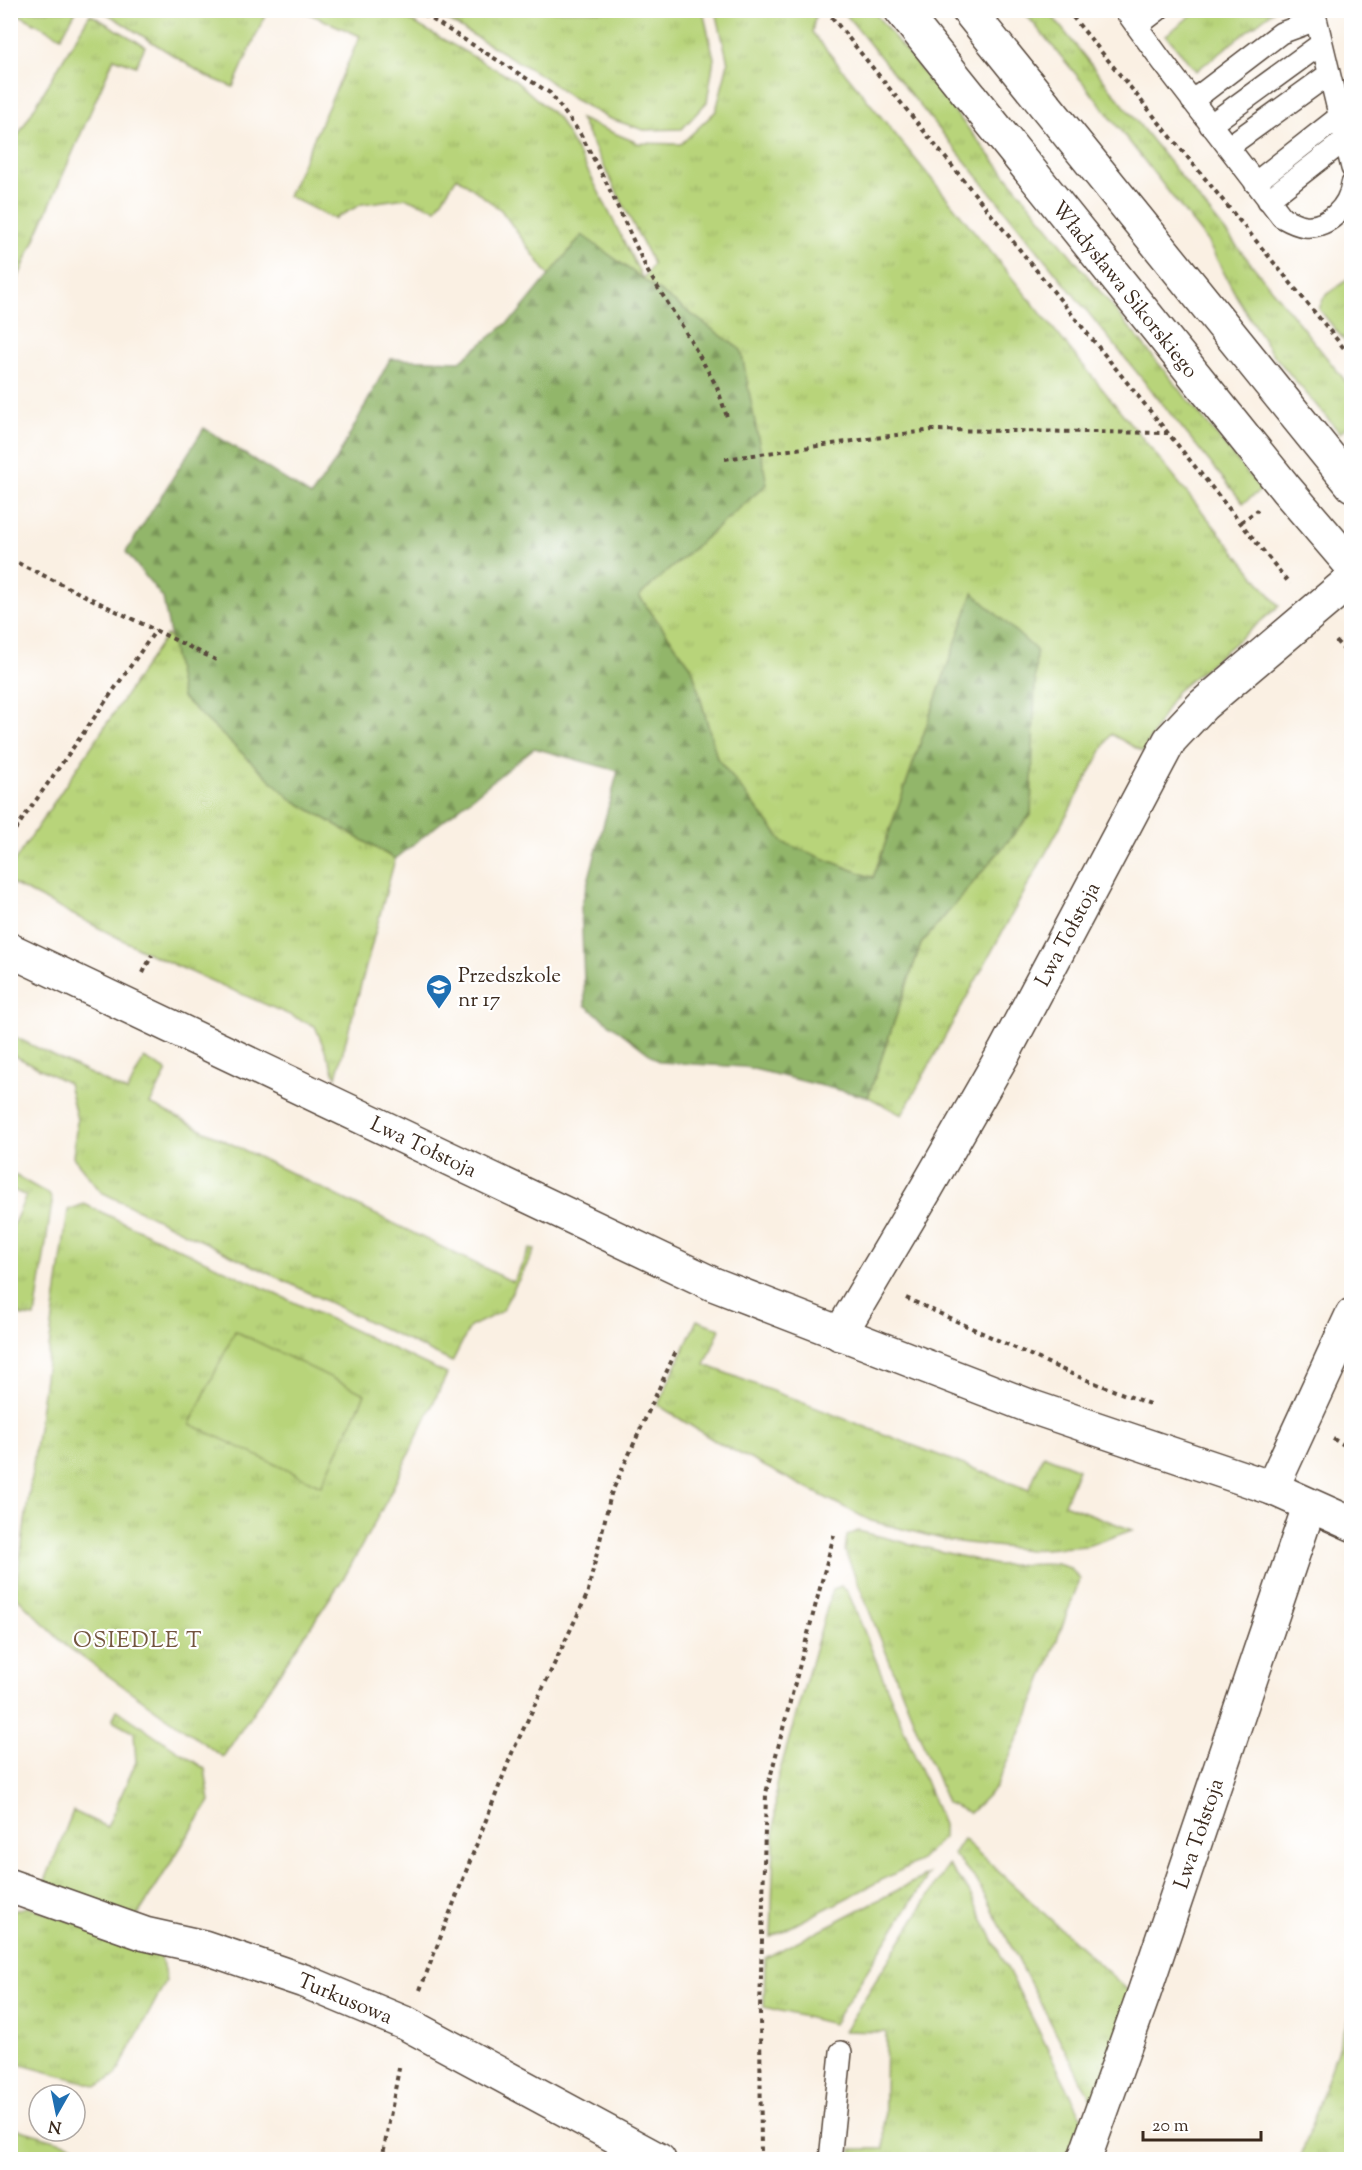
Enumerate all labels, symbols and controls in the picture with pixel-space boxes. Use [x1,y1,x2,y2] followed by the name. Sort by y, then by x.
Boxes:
[1043,195,1204,385] street label: Władysława Sikorskiego
[1029,877,1109,993] street label: Lwa Tołstoja
[458,962,561,1016] place label: Przedszkole nr 17
[424,972,454,1010] school or university icon: Przedszkole nr 17
[365,1110,481,1187] street label: Lwa Tołstoja
[73,1626,203,1658] district label: OSIEDLE T
[1167,1775,1233,1893] street label: Lwa Tołstoja
[292,1967,397,2033] street label: Turkusowa
[27,2083,87,2143] north arrow
[1143,2104,1262,2142] scale bar
[47,2113,63,2138] text: N
[1152,2114,1189,2140] text: 20 m

